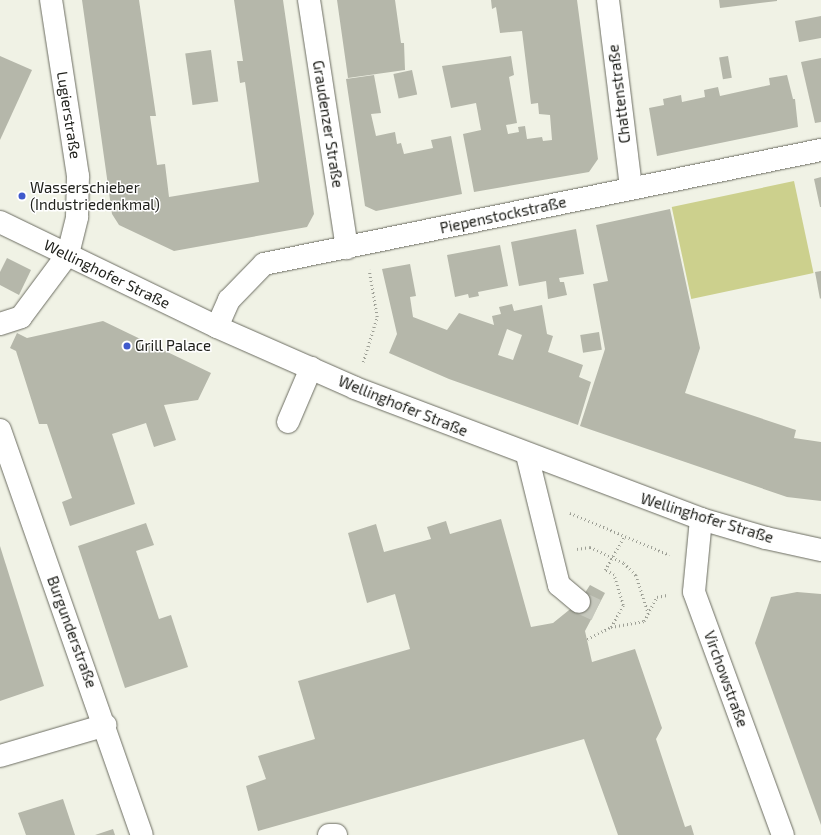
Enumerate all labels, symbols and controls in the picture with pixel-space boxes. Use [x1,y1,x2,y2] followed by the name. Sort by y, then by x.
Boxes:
[604,44,634,144] street label: Chattenstraße
[309,59,347,189] street label: Graudenzer Straße
[53,70,85,160] street label: Lugierstraße
[30,178,160,213] place label: Wasserschieber (Industriedenkmal)
[17,191,27,201] marker: Wasserschieber (Industriedenkmal)
[438,193,568,237] street label: Piepenstockstraße
[41,236,173,312] street label: Wellinghofer Straße
[135,337,211,355] place label: Grill Palace
[122,341,132,351] marker: Grill Palace
[335,372,471,440] street label: Wellinghofer Straße
[638,489,776,547] street label: Wellinghofer Straße
[43,574,101,690] street label: Burgunderstraße
[700,628,752,730] street label: Virchowstraße

